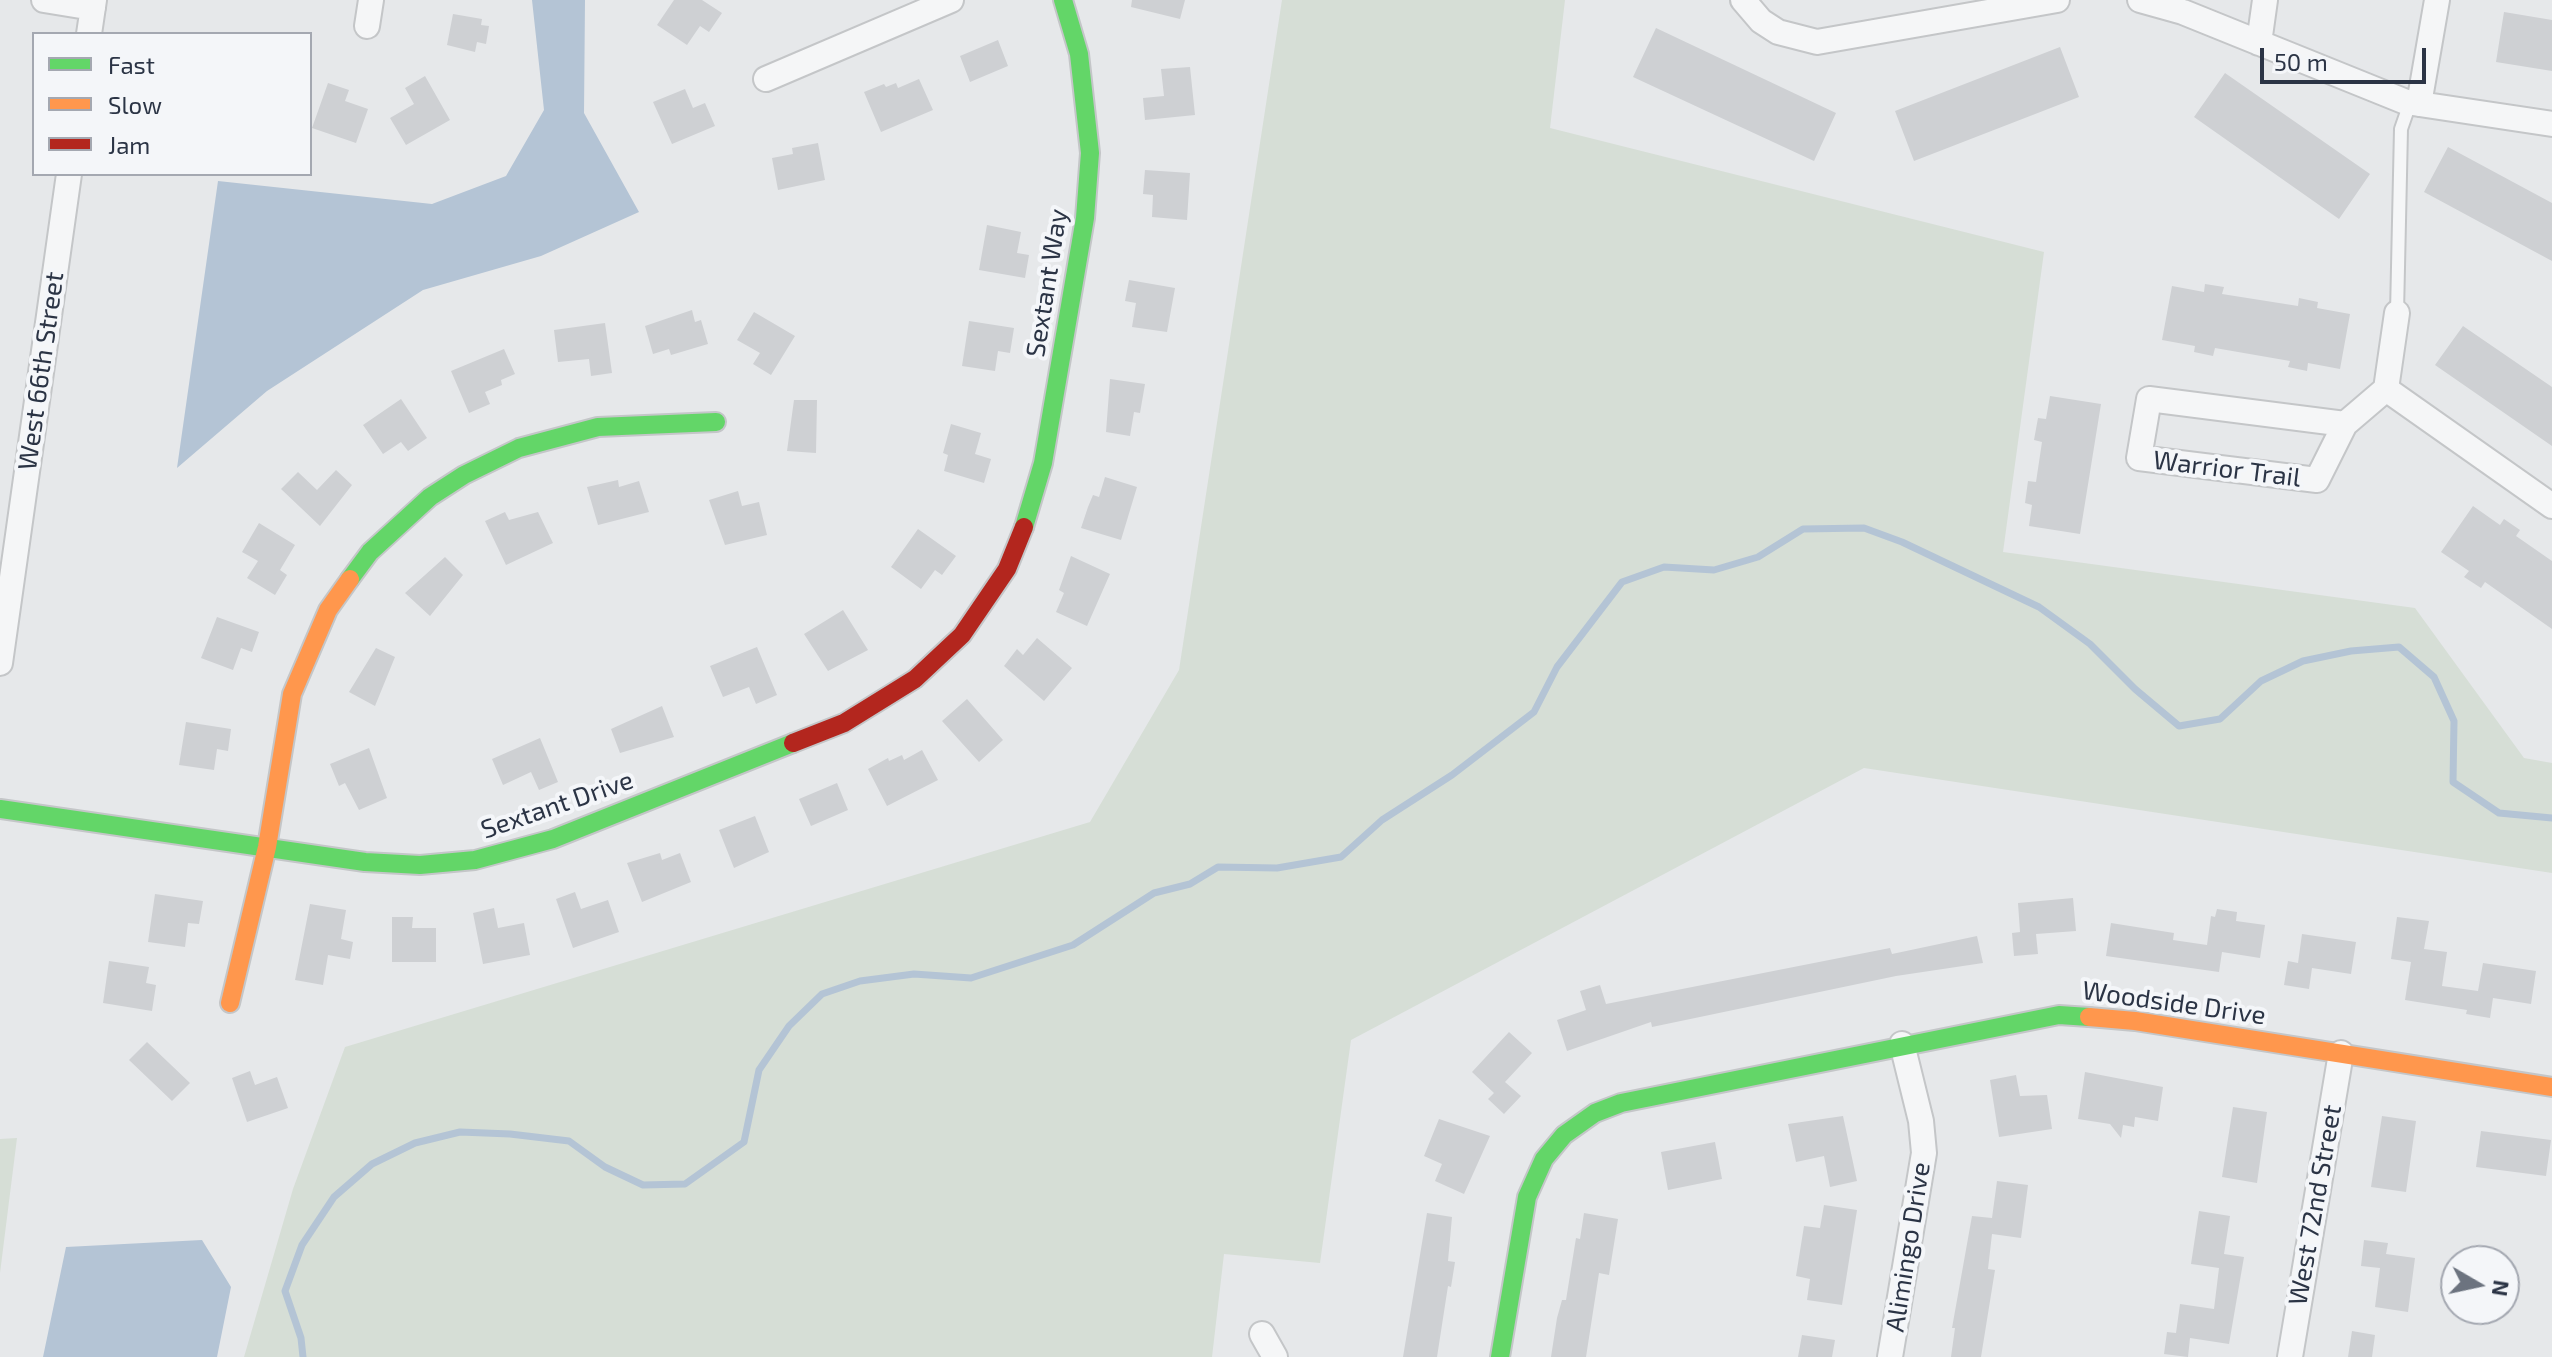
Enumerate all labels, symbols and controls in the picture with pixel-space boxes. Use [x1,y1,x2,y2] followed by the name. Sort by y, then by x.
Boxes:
[32,32,312,176] legend
[2264,32,2430,82] scale bar
[2274,47,2328,76] text: 50 m
[108,50,155,79] text: Fast
[108,90,162,119] text: Slow
[108,130,150,159] text: Jam
[1020,207,1074,359] street label: Sextant Way
[12,270,70,472] street label: West 66th Street
[2151,444,2303,494] street label: Warrior Trail
[477,764,637,846] street label: Sextant Drive
[2080,975,2268,1031] street label: Woodside Drive
[2282,1102,2348,1308] street label: West 72nd Street
[1879,1160,1937,1334] street label: Alimingo Drive
[2440,1245,2520,1325] north arrow
[2488,1279,2516,1298] text: N

